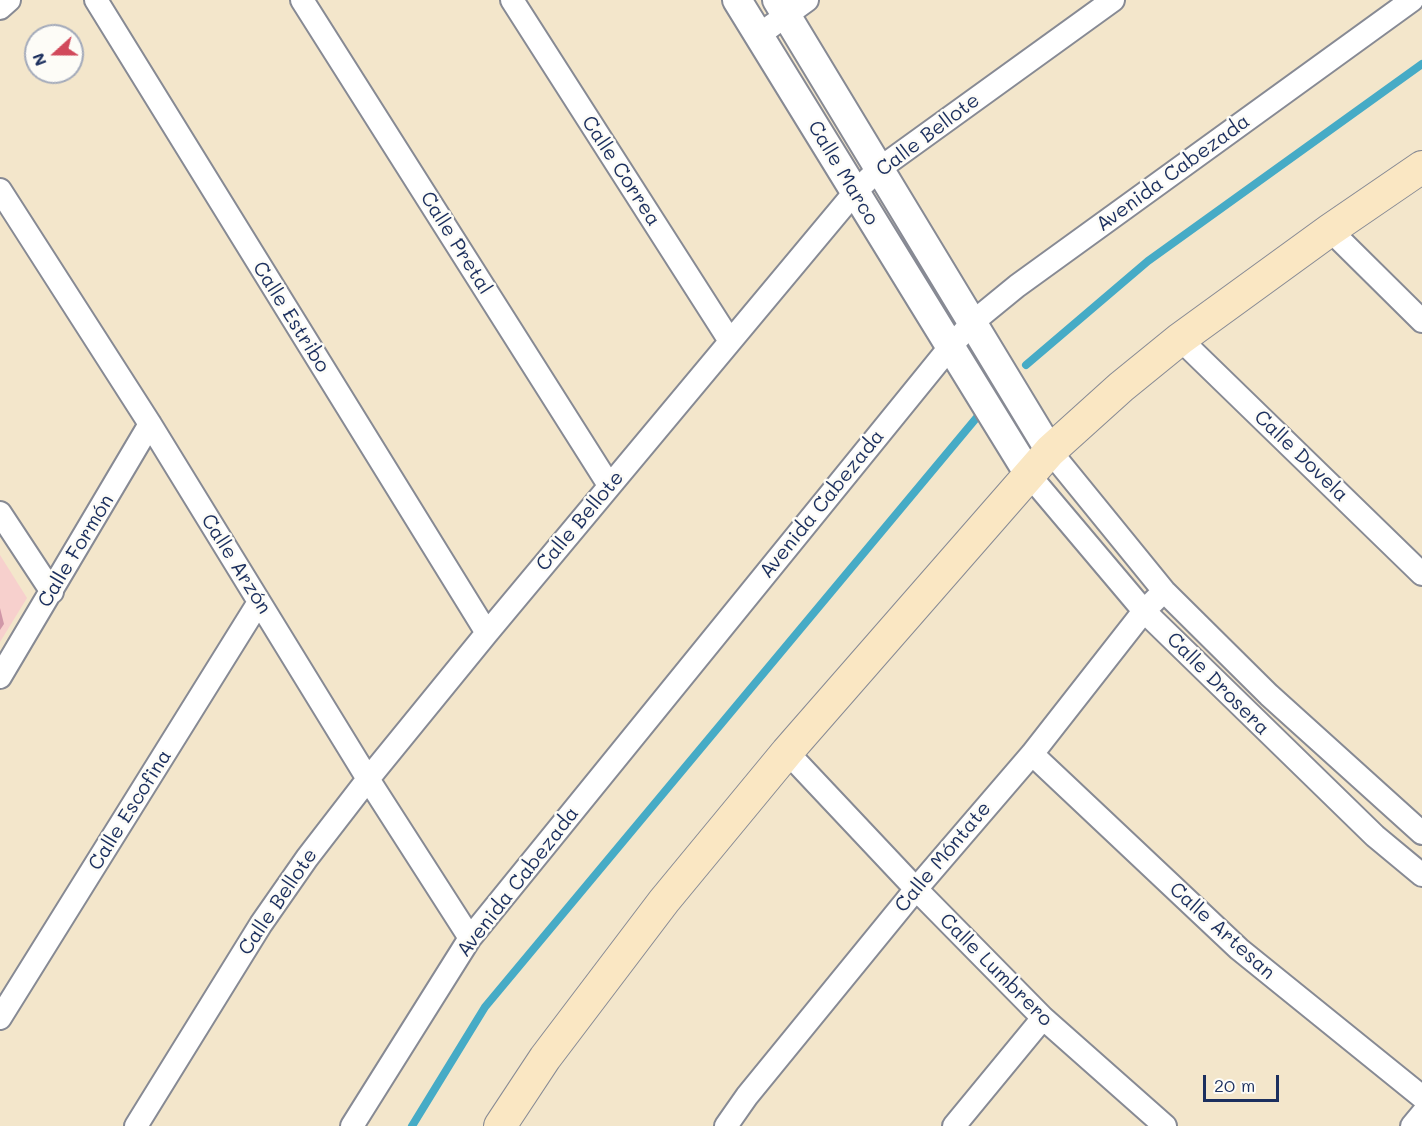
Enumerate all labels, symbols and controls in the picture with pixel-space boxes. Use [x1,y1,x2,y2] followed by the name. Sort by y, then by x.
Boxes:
[24,24,84,84] north arrow
[27,50,51,69] text: N
[871,88,985,182] street label: Calle Bellote
[1091,109,1255,237] street label: Avenida Cabezada
[576,111,666,231] street label: Calle Correa
[802,116,884,230] street label: Calle Marco
[415,187,497,299] street label: Calle Pretal
[247,257,335,377] street label: Calle Estribo
[1249,405,1353,507] street label: Calle Dovela
[755,425,889,583] street label: Avenida Cabezada
[531,466,629,576] street label: Calle Bellote
[33,490,119,612] street label: Calle Formón
[196,510,276,618] street label: Calle Arzón
[1162,628,1274,740] street label: Calle Drosera
[83,745,177,875] street label: Calle Escofina
[890,797,996,917] street label: Calle Móntate
[452,802,584,962] street label: Avenida Cabezada
[234,844,322,960] street label: Calle Bellote
[1164,877,1280,985] street label: Calle Artesan
[934,908,1058,1032] street label: Calle Lumbrero
[1206,1063,1282,1101] scale bar
[1214,1073,1255,1097] text: 20 m

